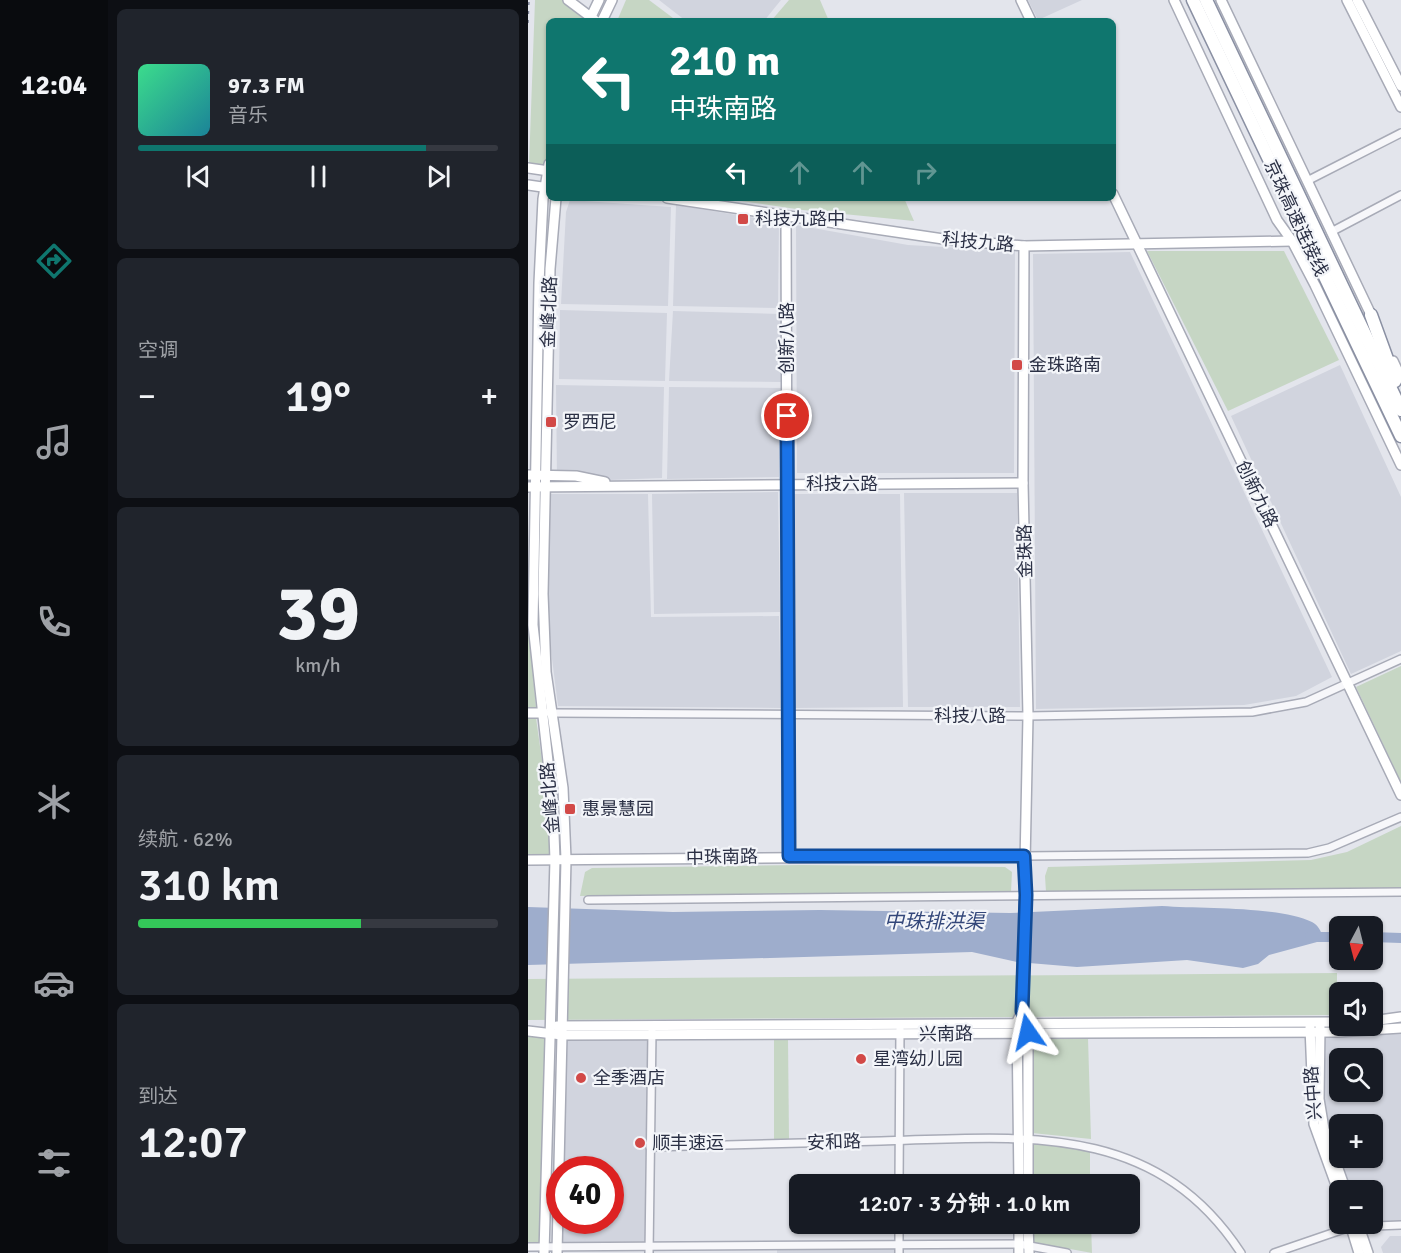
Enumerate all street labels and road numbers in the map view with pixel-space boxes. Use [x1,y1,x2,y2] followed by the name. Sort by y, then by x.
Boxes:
[1259,156,1333,280] street label: 京珠高速连接线
[941,228,1015,256] street label: 科技九路
[537,276,561,348] street label: 金峰北路
[776,302,798,374] street label: 创新八路
[1231,457,1283,531] street label: 创新九路
[806,473,878,495] street label: 科技六路
[1014,524,1036,578] street label: 金珠路
[934,705,1006,727] street label: 科技八路
[536,761,564,835] street label: 金峰北路
[686,845,758,869] street label: 中珠南路
[919,1023,973,1045] street label: 兴南路
[1300,1065,1326,1121] street label: 兴中路
[807,1130,861,1154] street label: 安和路

